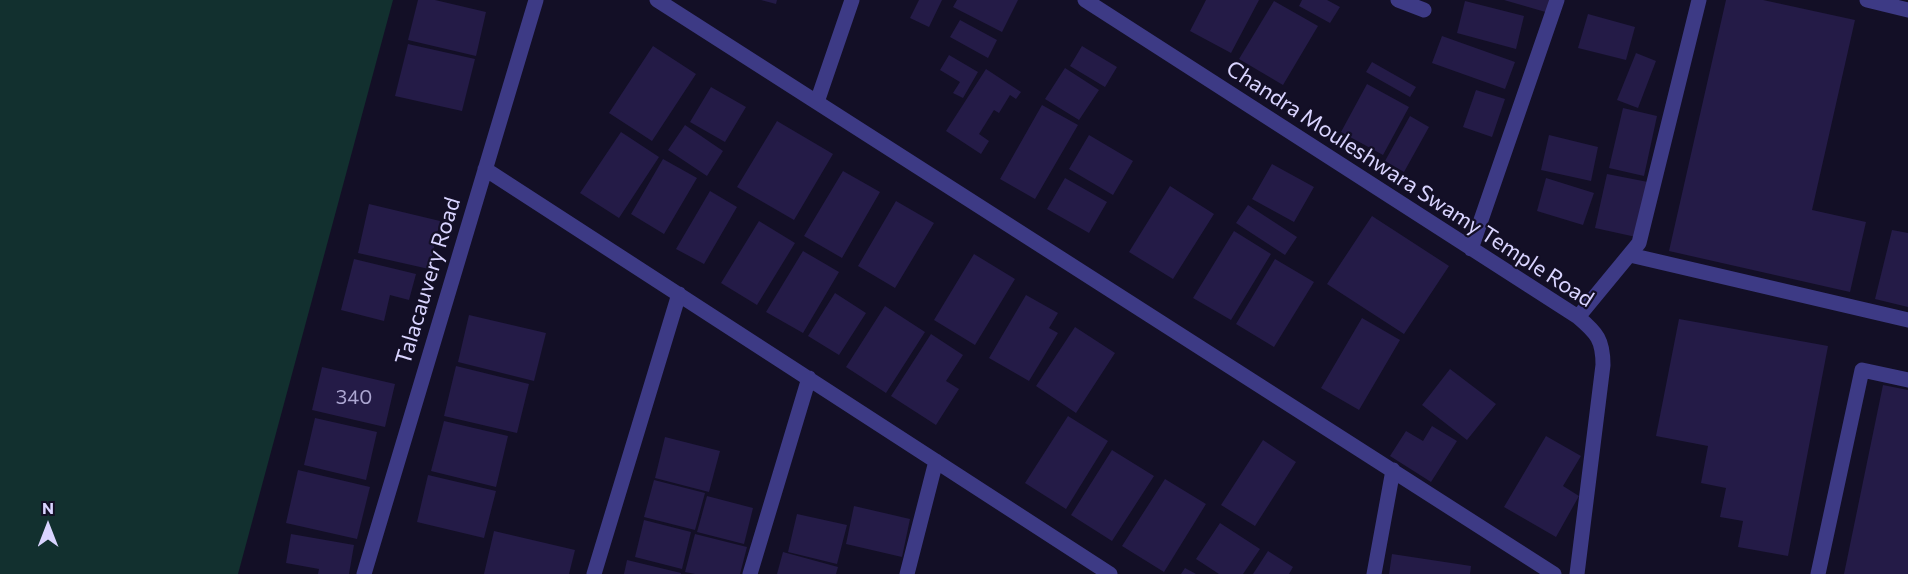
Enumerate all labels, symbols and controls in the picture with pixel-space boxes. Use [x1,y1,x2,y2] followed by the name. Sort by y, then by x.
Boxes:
[1221,55,1599,313] street label: Chandra Mouleshwara Swamy Temple Road
[390,194,466,368] street label: Talacauvery Road
[336,385,372,409] house number: 340
[18,496,78,556] north arrow
[42,498,54,517] text: N

